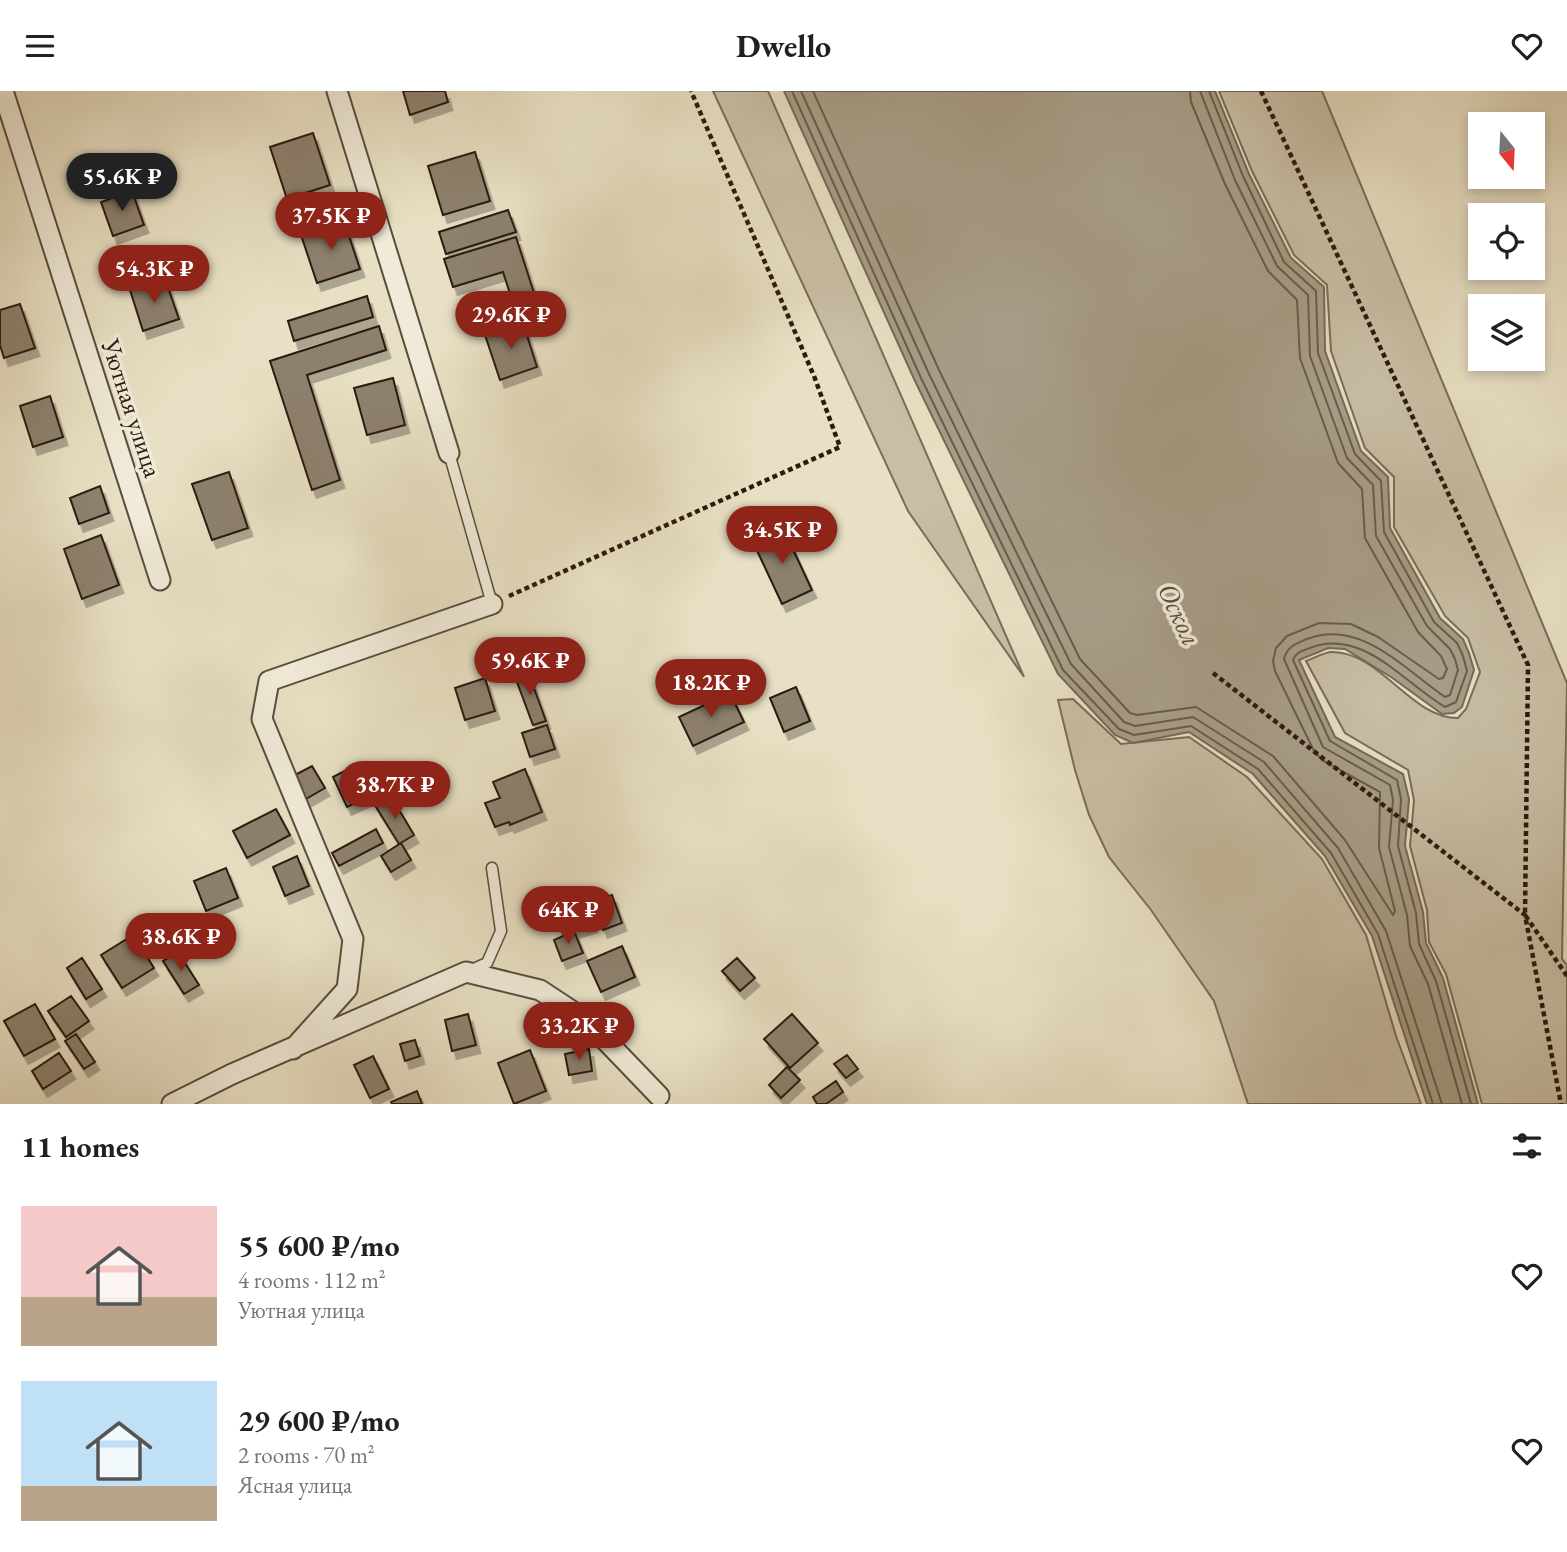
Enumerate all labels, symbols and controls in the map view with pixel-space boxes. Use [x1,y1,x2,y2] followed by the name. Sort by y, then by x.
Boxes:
[736,25,831,67] text: Dwello
[21,27,59,65] icon: menu
[1508,27,1546,65] icon: heart
[1468,112,1545,189] north arrow
[1468,112,1545,371] map controls
[57,153,187,213] pin: 55.6K ₽
[82,161,162,191] text: 55.6K ₽
[266,193,396,252] pin: 37.5K ₽
[291,200,371,230] text: 37.5K ₽
[1468,203,1545,280] button: locate
[89,245,219,305] pin: 54.3K ₽
[114,253,194,283] text: 54.3K ₽
[446,292,576,351] pin: 29.6K ₽
[1468,294,1545,371] button: layers
[471,299,551,329] text: 29.6K ₽
[93,334,171,482] street label: Уютная улица
[717,507,847,566] pin: 34.5K ₽
[742,514,822,544] text: 34.5K ₽
[1150,577,1210,651] water label: Оскол
[465,637,595,697] pin: 59.6K ₽
[490,645,570,675] text: 59.6K ₽
[646,659,776,719] pin: 18.2K ₽
[671,667,751,697] text: 18.2K ₽
[330,761,460,821] pin: 38.7K ₽
[355,769,435,799] text: 38.7K ₽
[519,887,617,946] pin: 64K ₽
[537,894,599,924] text: 64K ₽
[116,913,246,973] pin: 38.6K ₽
[141,921,221,951] text: 38.6K ₽
[514,1003,644,1062] pin: 33.2K ₽
[539,1010,619,1040] text: 33.2K ₽
[21,1127,139,1166] text: 11 homes
[1508,1127,1546,1165] icon: filters
[238,1226,400,1265] text: 55 600 ₽/mo
[77,1234,161,1318] icon: home
[1508,1257,1546,1295] icon: heart
[238,1265,386,1295] text: 4 rooms · 112 m²
[238,1295,365,1325] text: Уютная улица
[238,1401,400,1440] text: 29 600 ₽/mo
[77,1409,161,1493] icon: home
[1508,1432,1546,1470] icon: heart
[238,1440,375,1470] text: 2 rooms · 70 m²
[238,1470,352,1500] text: Ясная улица

